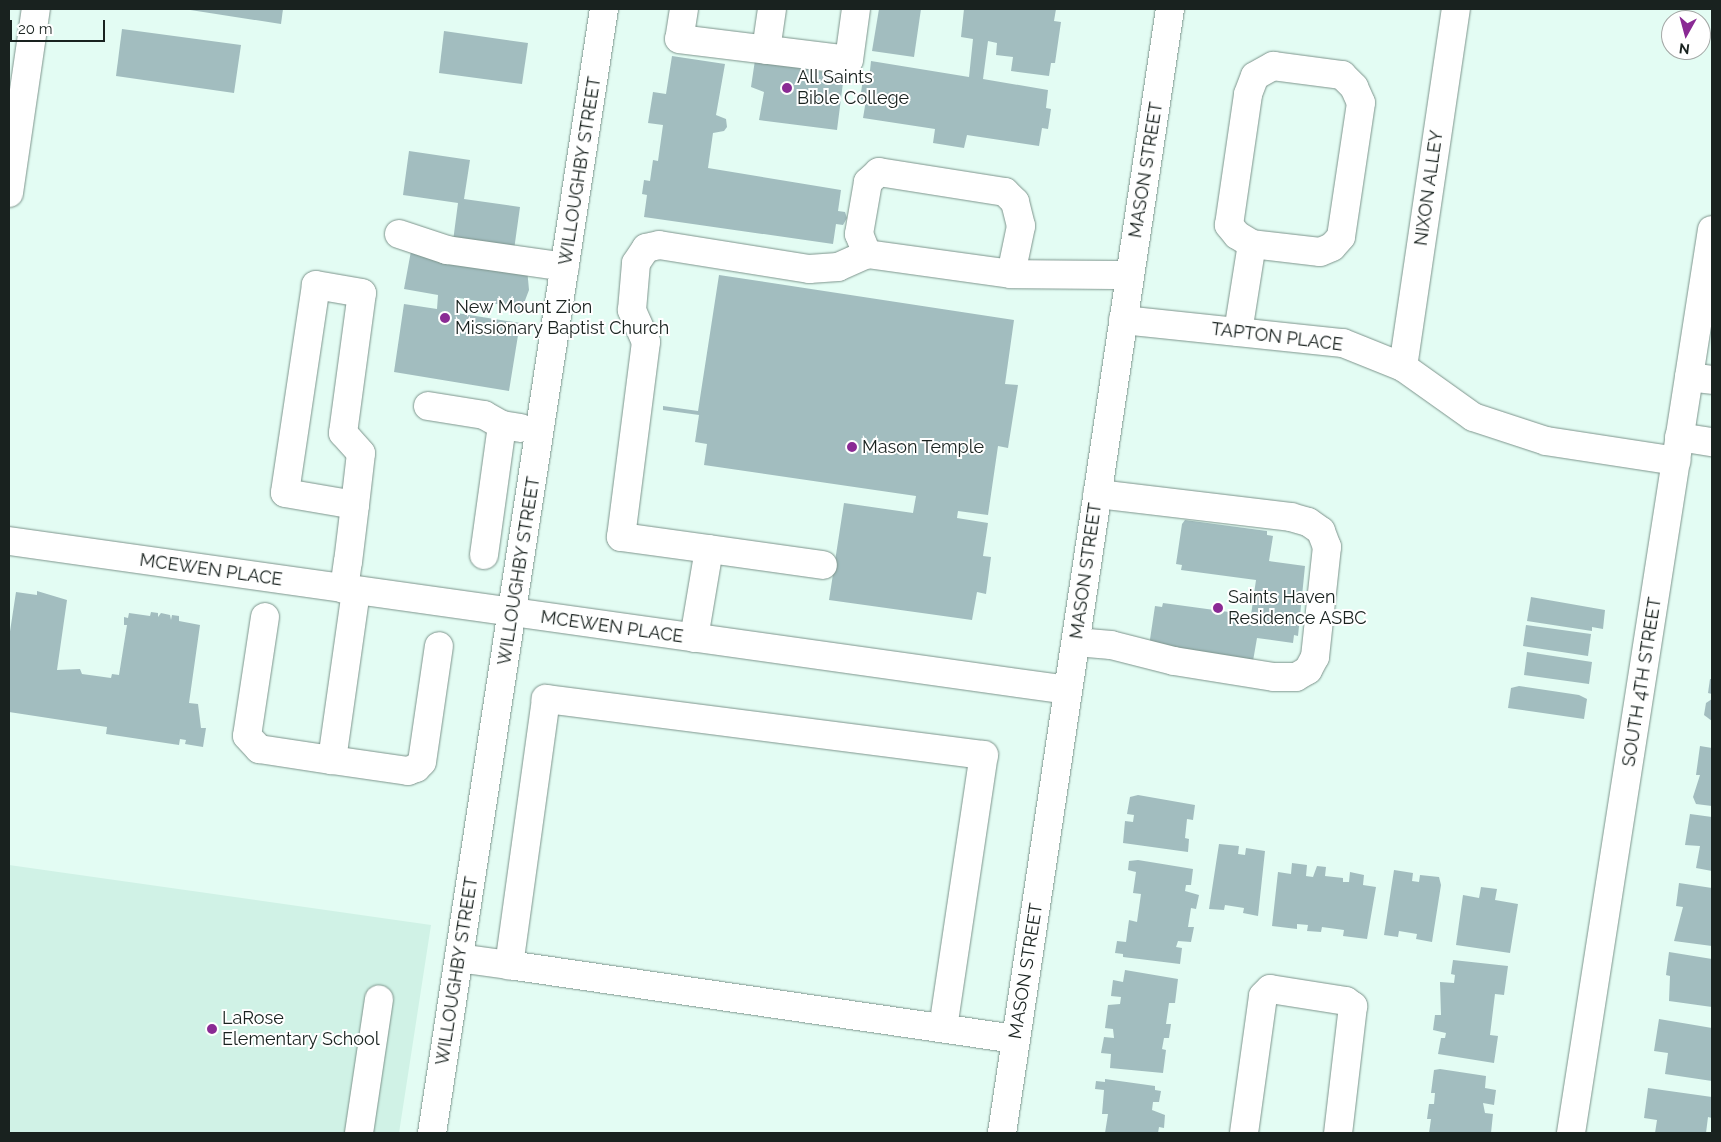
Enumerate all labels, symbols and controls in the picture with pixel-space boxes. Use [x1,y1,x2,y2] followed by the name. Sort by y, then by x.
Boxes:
[12,10,108,42] scale bar
[1661,10,1711,60] north arrow
[18,20,53,38] text: 20 m
[1678,40,1691,57] text: N
[797,67,909,110] place label: All Saints Bible College
[554,75,606,267] street label: WILLOUGHBY STREET
[781,82,793,94] marker: All Saints Bible College
[1125,101,1167,239] street label: MASON STREET
[1410,129,1448,247] street label: NIXON ALLEY
[455,297,670,340] place label: New Mount Zion Missionary Baptist Church
[439,312,451,324] marker: New Mount Zion Missionary Baptist Church
[1210,318,1344,356] street label: TAPTON PLACE
[862,436,985,458] place label: Mason Temple
[846,441,858,453] marker: Mason Temple
[493,475,545,667] street label: WILLOUGHBY STREET
[1066,502,1106,640] street label: MASON STREET
[138,549,284,591] street label: MCEWEN PLACE
[1228,587,1367,630] place label: Saints Haven Residence ASBC
[1618,596,1666,768] street label: SOUTH 4TH STREET
[1212,602,1224,614] marker: Saints Haven Residence ASBC
[539,606,685,648] street label: MCEWEN PLACE
[431,875,483,1067] street label: WILLOUGHBY STREET
[1005,902,1047,1040] street label: MASON STREET
[222,1008,380,1050] place label: LaRose Elementary School
[206,1023,218,1035] marker: LaRose Elementary School

